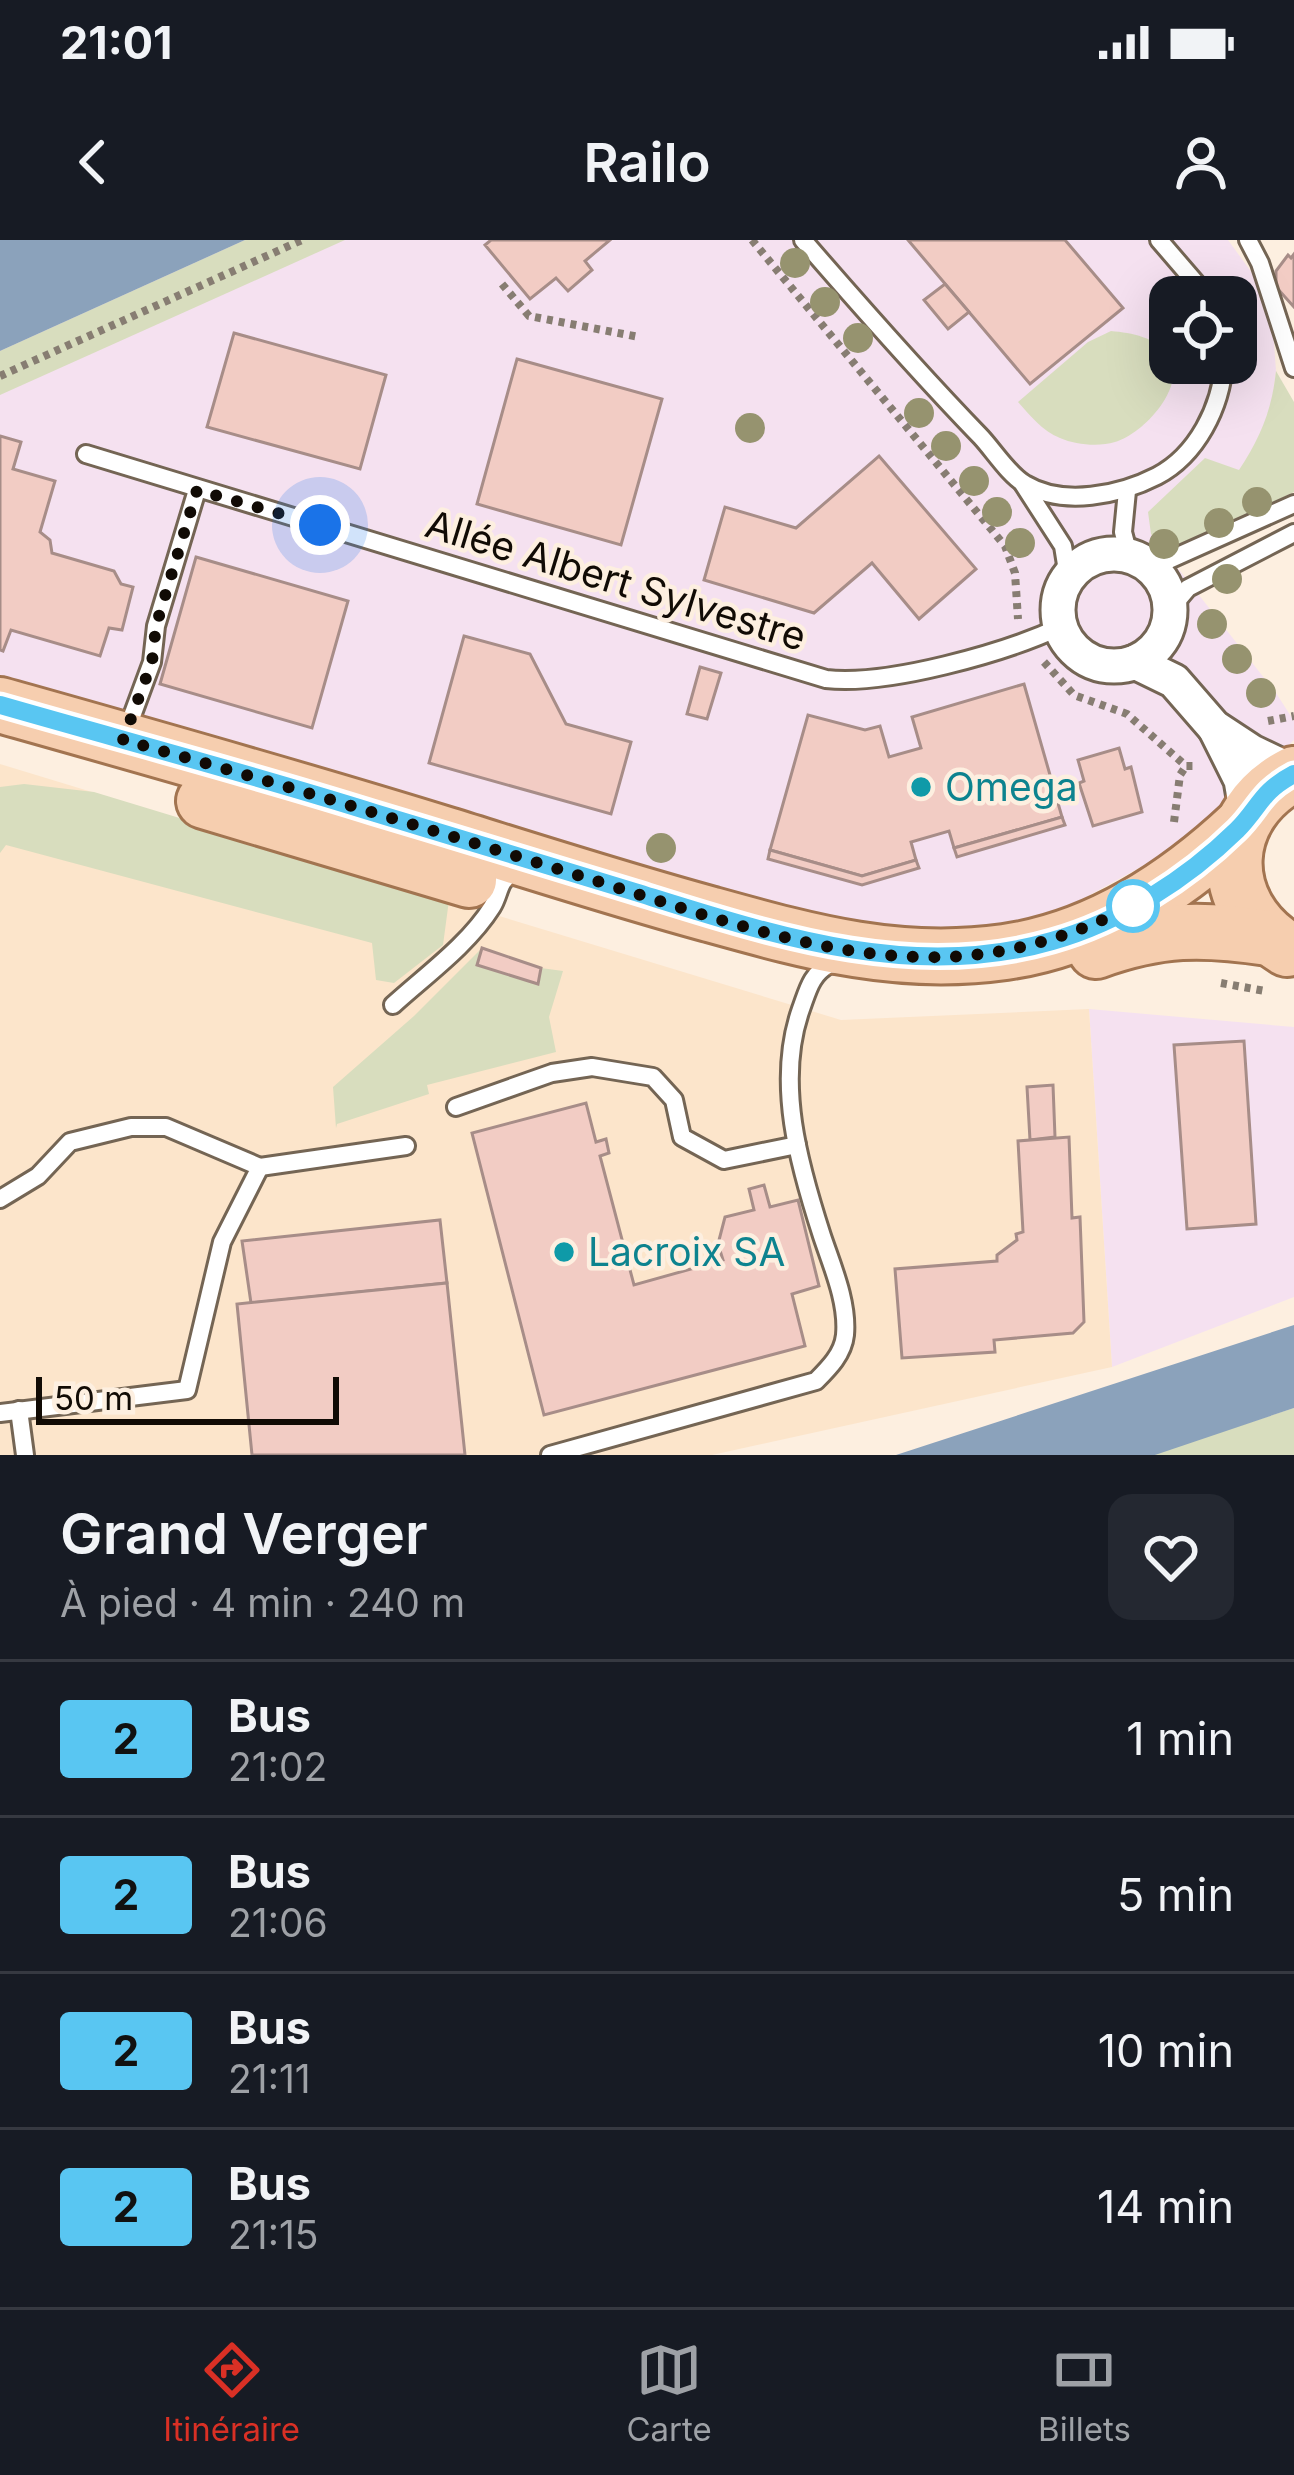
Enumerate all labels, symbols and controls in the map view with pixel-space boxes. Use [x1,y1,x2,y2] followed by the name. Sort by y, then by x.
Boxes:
[60,15,173,70] text: 21:01
[60,129,126,195] icon: back
[1168,129,1234,195] icon: person
[583,130,711,195] text: Railo
[1149,276,1257,384] map controls
[1149,276,1257,384] button: locate
[290,495,350,555] your location
[420,499,812,660] street label: Allée Albert Sylvestre
[945,763,1078,810] place label: Omega
[908,774,934,800] marker: Omega
[1108,881,1158,931] unlabelled marker
[588,1228,785,1275] place label: Lacroix SA
[551,1239,577,1265] marker: Lacroix SA
[36,1371,339,1424] scale bar
[54,1378,133,1418] text: 50 m
[1108,1494,1234,1620] button: heart
[60,1499,428,1568] text: Grand Verger
[60,1579,465,1626] text: À pied · 4 min · 240 m
[228,1688,311,1743] text: Bus
[1126,1711,1234,1766] text: 1 min
[113,1713,139,1764] text: 2
[228,1743,327,1790] text: 21:02
[228,1844,311,1899] text: Bus
[1117,1867,1234,1922] text: 5 min
[113,1869,139,1920] text: 2
[228,1899,328,1946] text: 21:06
[228,2000,311,2055] text: Bus
[1098,2023,1234,2078] text: 10 min
[113,2025,139,2076] text: 2
[228,2055,311,2102] text: 21:11
[228,2156,311,2211] text: Bus
[1097,2179,1234,2234] text: 14 min
[113,2181,139,2232] text: 2
[228,2211,318,2258] text: 21:15
[163,2337,300,2449] tab: Itinéraire
[626,2337,712,2449] tab: Carte
[1038,2337,1131,2449] tab: Billets

